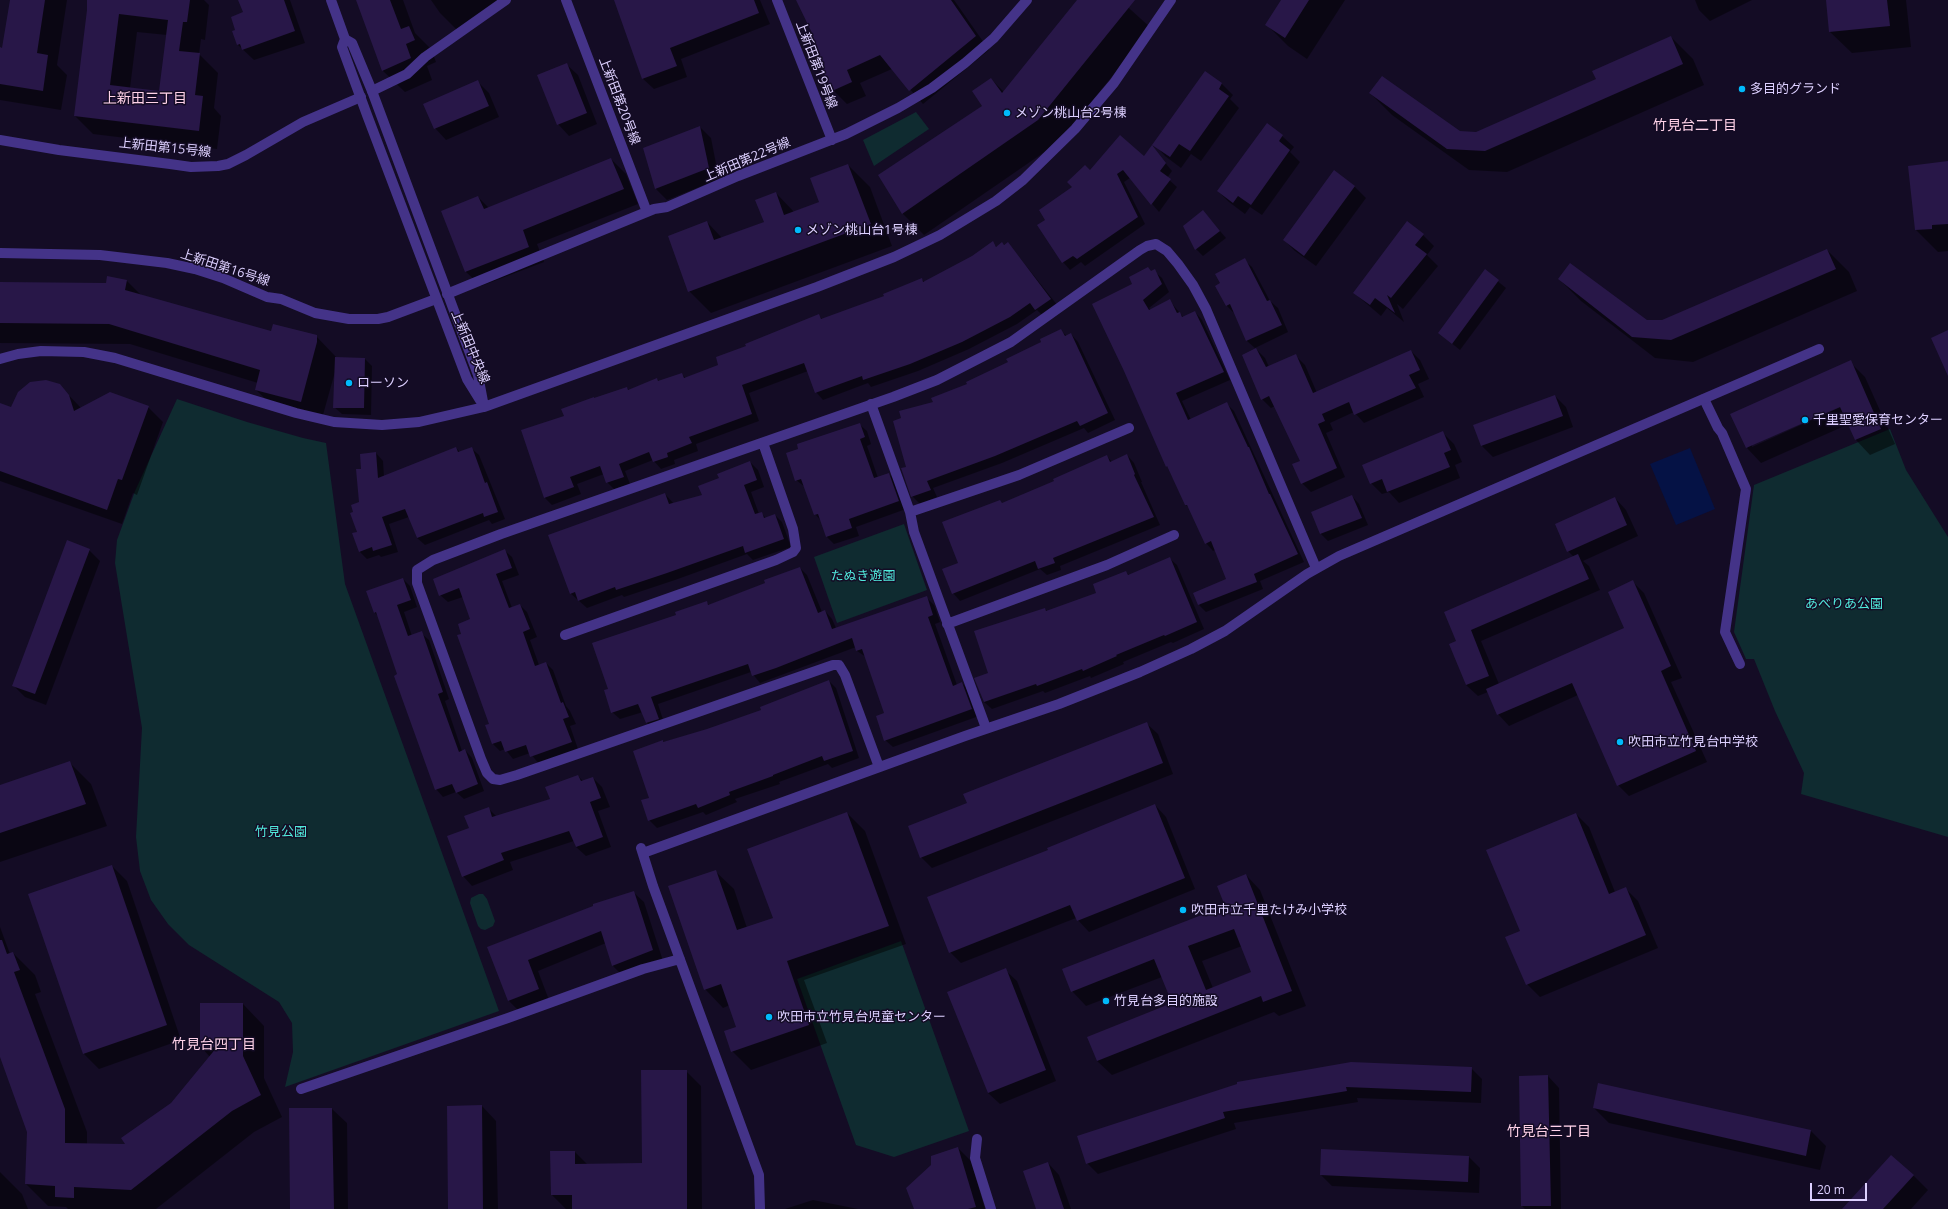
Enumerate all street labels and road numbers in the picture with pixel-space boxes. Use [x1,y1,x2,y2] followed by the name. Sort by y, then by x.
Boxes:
[792,19,840,111] street label: 上新田第19号線
[595,55,643,147] street label: 上新田第20号線
[118,135,212,161] street label: 上新田第15号線
[701,135,793,185] street label: 上新田第22号線
[178,246,272,290] street label: 上新田第16号線
[448,308,492,386] street label: 上新田中央線

